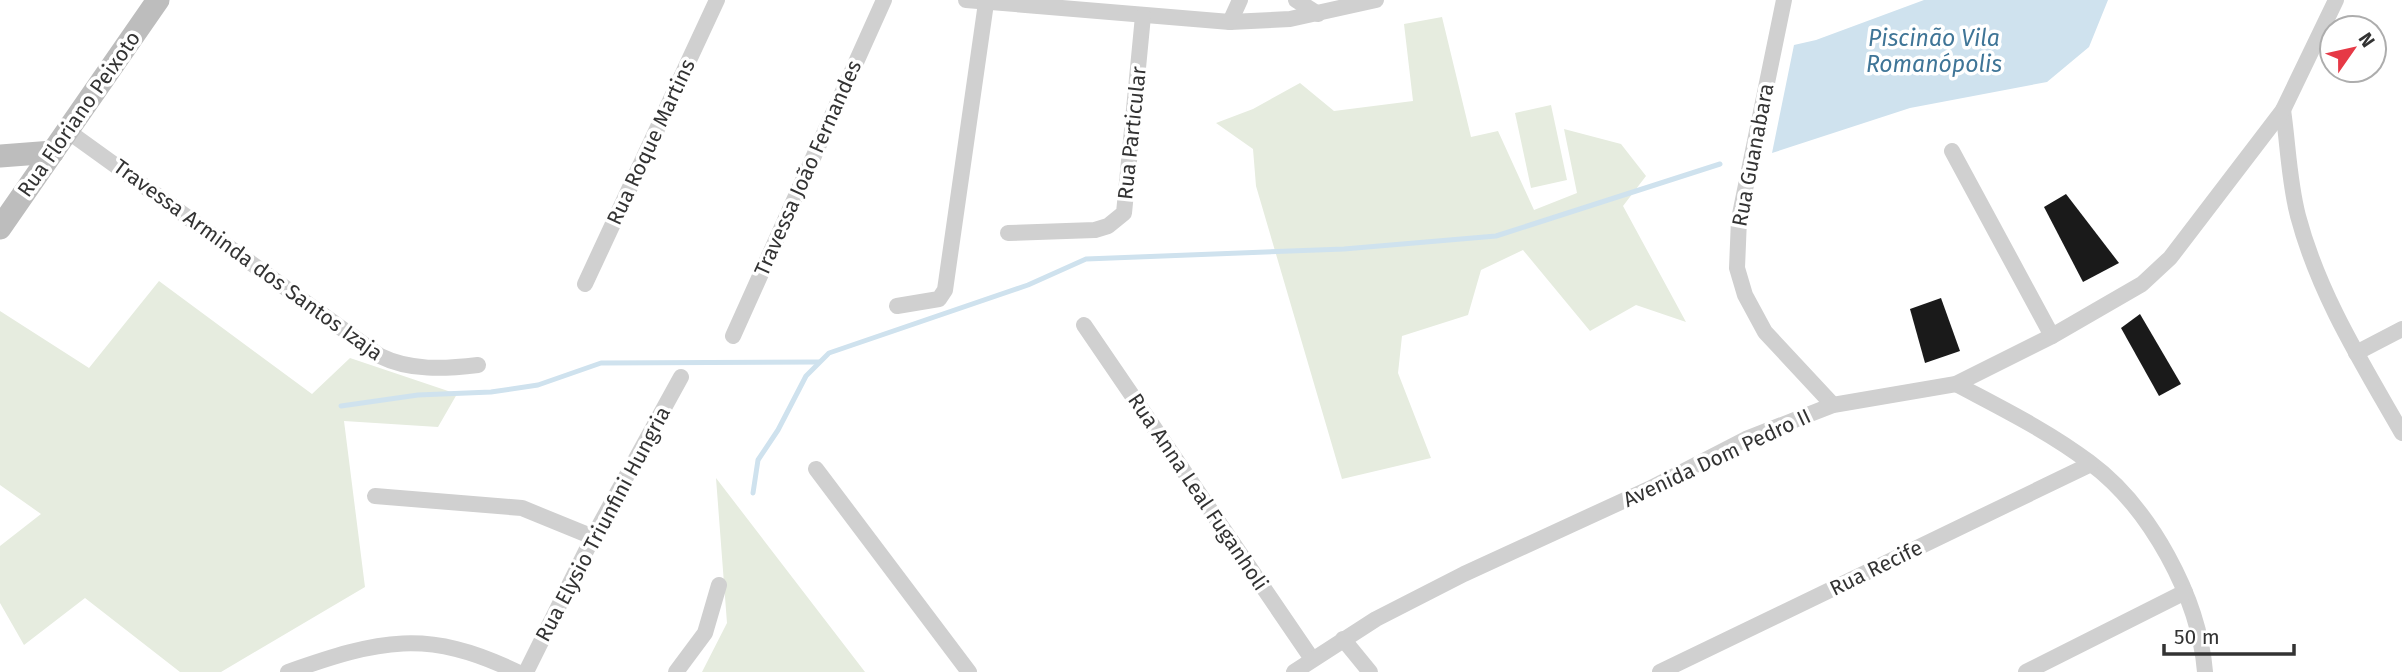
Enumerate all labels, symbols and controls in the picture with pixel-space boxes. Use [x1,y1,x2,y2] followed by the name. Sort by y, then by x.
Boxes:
[2318,14,2388,84] north arrow
[1866,24,2002,78] water label: Piscinão Vila Romanópolis
[12,26,146,202] street label: Rua Floriano Peixoto
[2354,28,2380,51] text: N
[601,55,701,229] street label: Rua Roque Martins
[749,56,867,280] street label: Travessa João Fernandes
[1112,65,1152,201] street label: Rua Particular
[1726,81,1780,229] street label: Rua Guanabara
[108,154,388,366] street label: Travessa Arminda dos Santos Izaja
[1122,388,1274,596] street label: Rua Anna Leal Fuganholi
[530,402,676,646] street label: Rua Elysio Triunfini Hungria
[1619,403,1815,513] street label: Avenida Dom Pedro II
[1825,534,1927,602] street label: Rua Recife
[2164,612,2294,656] scale bar
[2174,624,2220,650] text: 50 m

